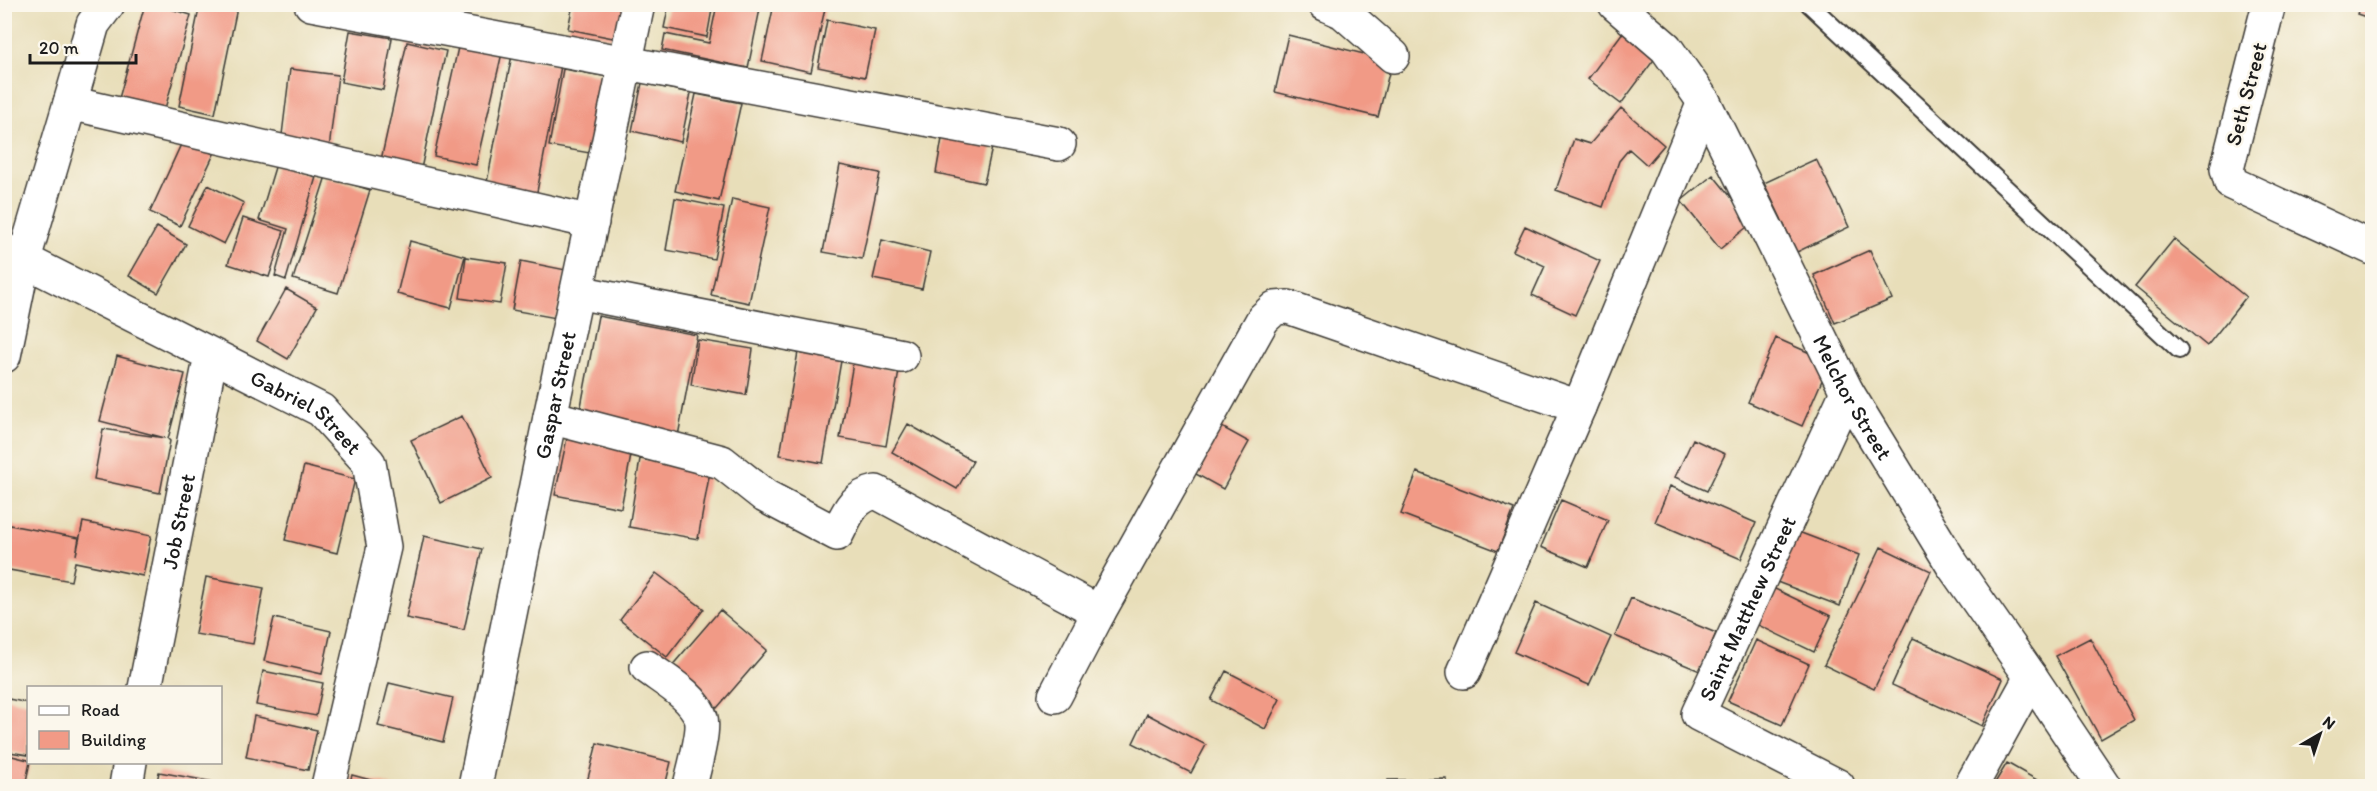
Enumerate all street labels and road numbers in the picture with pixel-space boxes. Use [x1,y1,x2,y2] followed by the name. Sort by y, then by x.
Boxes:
[2219,39,2273,149] street label: Seth Street
[528,329,581,461] street label: Gaspar Street
[1807,330,1899,465] street label: Melchor Street
[246,363,368,460] street label: Gabriel Street
[155,471,201,571] street label: Job Street
[1693,511,1801,705] street label: Saint Matthew Street

